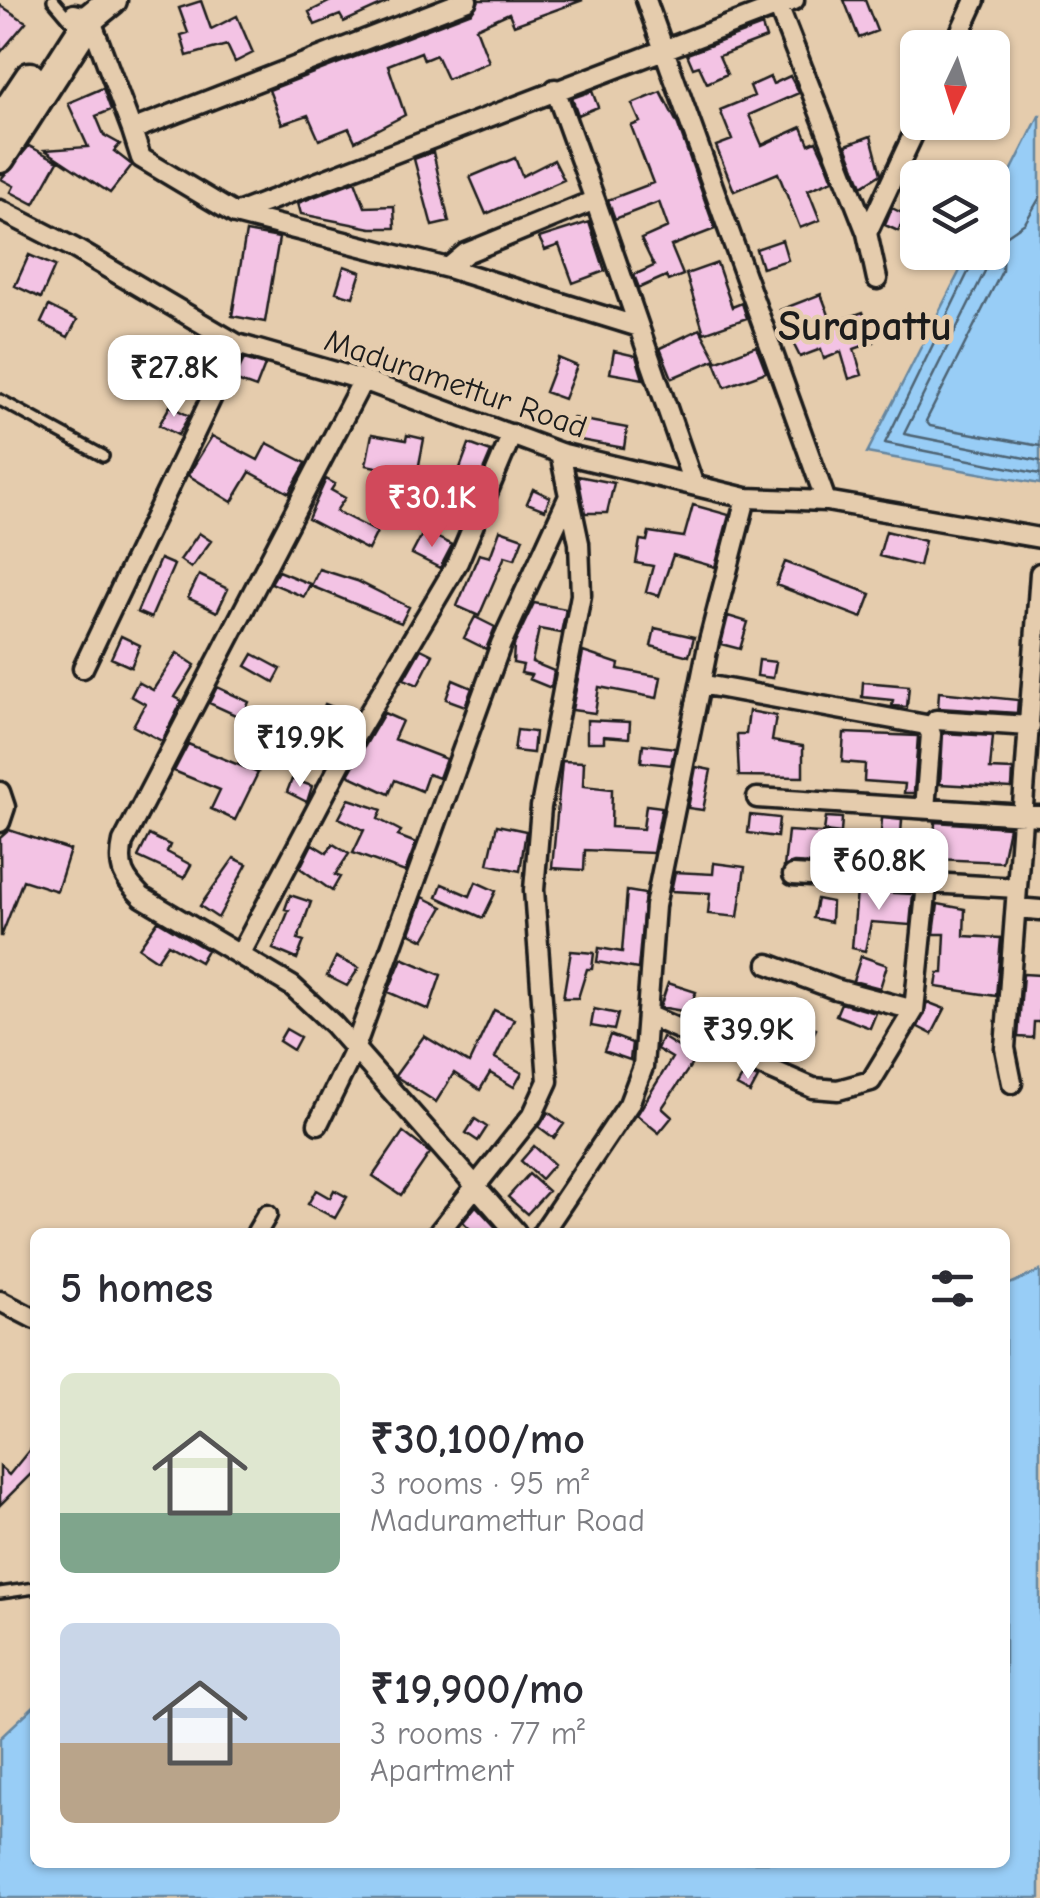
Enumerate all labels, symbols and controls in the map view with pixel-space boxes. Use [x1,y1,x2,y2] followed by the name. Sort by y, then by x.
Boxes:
[900,30,1010,140] north arrow
[900,30,1010,270] map controls
[900,160,1010,270] button: layers
[778,302,952,351] district label: Surapattu
[320,321,592,446] street label: Maduramettur Road
[93,335,255,420] pin: ₹27.8K
[130,349,218,386] text: ₹27.8K
[351,465,513,550] pin: ₹30.1K
[388,479,476,516] text: ₹30.1K
[219,705,381,790] pin: ₹19.9K
[256,719,344,756] text: ₹19.9K
[798,828,960,913] pin: ₹60.8K
[832,842,926,879] text: ₹60.8K
[667,997,829,1082] pin: ₹39.9K
[702,1011,794,1048] text: ₹39.9K
[925,1261,980,1316] icon: filters
[60,1264,213,1313] text: 5 homes
[140,1413,260,1533] icon: home
[370,1415,585,1464] text: ₹30,100/mo
[370,1465,589,1502] text: 3 rooms · 95 m²
[370,1502,645,1539] text: Maduramettur Road
[140,1663,260,1783] icon: home
[370,1665,584,1714] text: ₹19,900/mo
[370,1715,585,1752] text: 3 rooms · 77 m²
[370,1752,513,1789] text: Apartment

